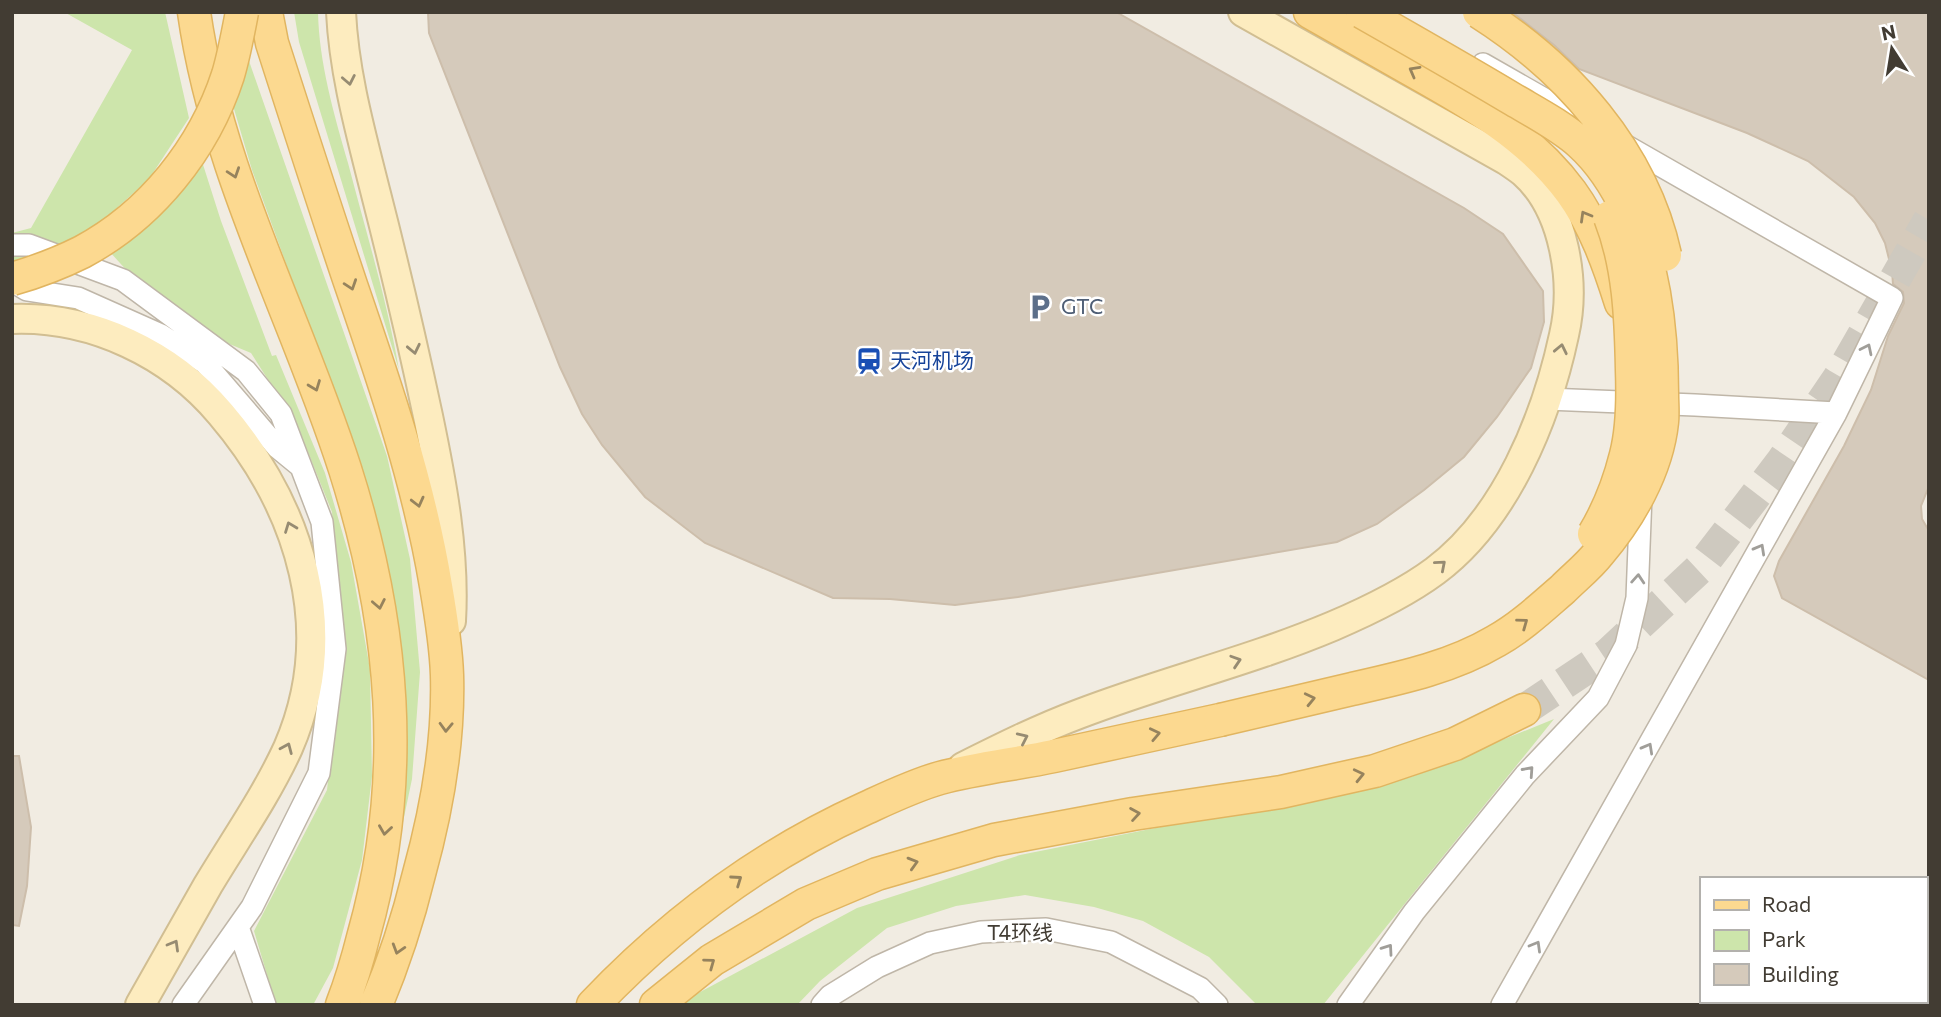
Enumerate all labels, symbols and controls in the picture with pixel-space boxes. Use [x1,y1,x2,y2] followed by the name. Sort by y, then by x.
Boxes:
[1857,14,1927,84] north arrow
[1879,19,1898,45] text: N
[1409,66,1422,79] one-way arrow
[341,74,356,86] one-way arrow
[225,167,240,179] one-way arrow
[1580,210,1593,223] one-way arrow
[343,278,357,291] one-way arrow
[1025,292,1055,322] parking icon: GTC
[1061,293,1103,318] place label: GTC
[405,343,420,355] one-way arrow
[1553,343,1568,355] one-way arrow
[1859,344,1873,356] one-way arrow
[854,346,884,376] station icon: 天河机场
[890,347,974,372] place label: 天河机场
[306,379,320,391] one-way arrow
[410,496,424,508] one-way arrow
[284,521,298,533] one-way arrow
[1752,544,1765,557] one-way arrow
[1433,561,1446,573] one-way arrow
[1630,573,1645,584] one-way arrow
[371,598,386,610] one-way arrow
[1515,619,1528,631] one-way arrow
[1230,655,1242,669] one-way arrow
[1304,693,1316,707] one-way arrow
[439,722,454,733] one-way arrow
[1149,727,1161,742] one-way arrow
[1015,733,1028,747] one-way arrow
[1640,742,1653,755] one-way arrow
[279,743,293,755] one-way arrow
[1521,766,1534,779] one-way arrow
[1353,769,1365,783] one-way arrow
[1129,807,1140,822] one-way arrow
[377,824,392,836] one-way arrow
[907,857,919,872] one-way arrow
[729,876,742,888] one-way arrow
[1700,877,1927,1003] legend
[1762,891,1811,916] text: Road
[987,919,1053,944] street label: T4环线
[1762,926,1806,951] text: Park
[166,940,179,953] one-way arrow
[1528,940,1541,953] one-way arrow
[391,942,406,954] one-way arrow
[1380,944,1392,957] one-way arrow
[702,959,714,971] one-way arrow
[1762,961,1839,986] text: Building

